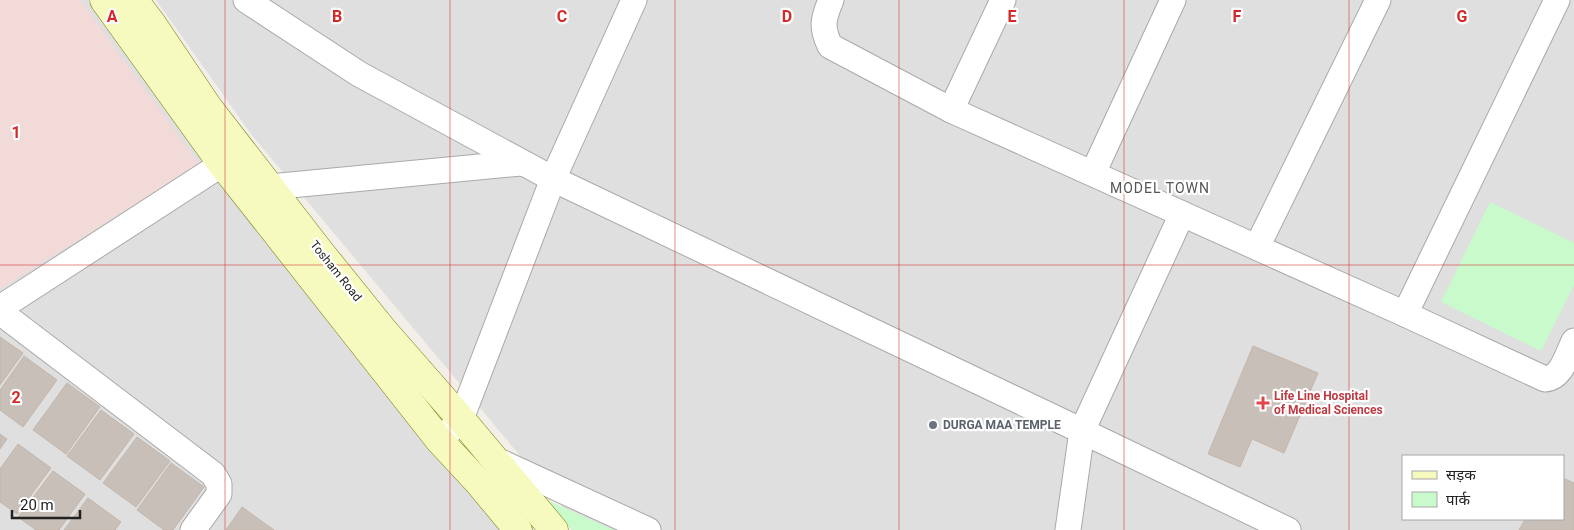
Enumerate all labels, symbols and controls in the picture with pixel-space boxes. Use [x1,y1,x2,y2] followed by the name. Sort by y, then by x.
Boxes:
[107,7,118,26] text: A
[332,7,342,26] text: B
[557,7,567,26] text: C
[782,7,792,26] text: D
[1008,7,1017,26] text: E
[1233,7,1242,26] text: F
[1457,7,1468,26] text: G
[11,123,21,142] text: 1
[1110,180,1210,196] district label: MODEL TOWN
[307,238,365,304] street label: Tosham Road
[11,388,21,407] text: 2
[1274,389,1383,417] place label: Life Line Hospital of Medical Sciences
[1256,396,1270,410] marker: Life Line Hospital of Medical Sciences
[943,418,1061,432] place label: DURGA MAA TEMPLE
[927,419,939,431] marker: DURGA MAA TEMPLE
[1402,455,1564,520] legend
[1446,466,1476,484] text: सड़क
[12,488,80,520] scale bar
[1446,491,1470,509] text: पार्क
[20,496,54,514] text: 20 m

